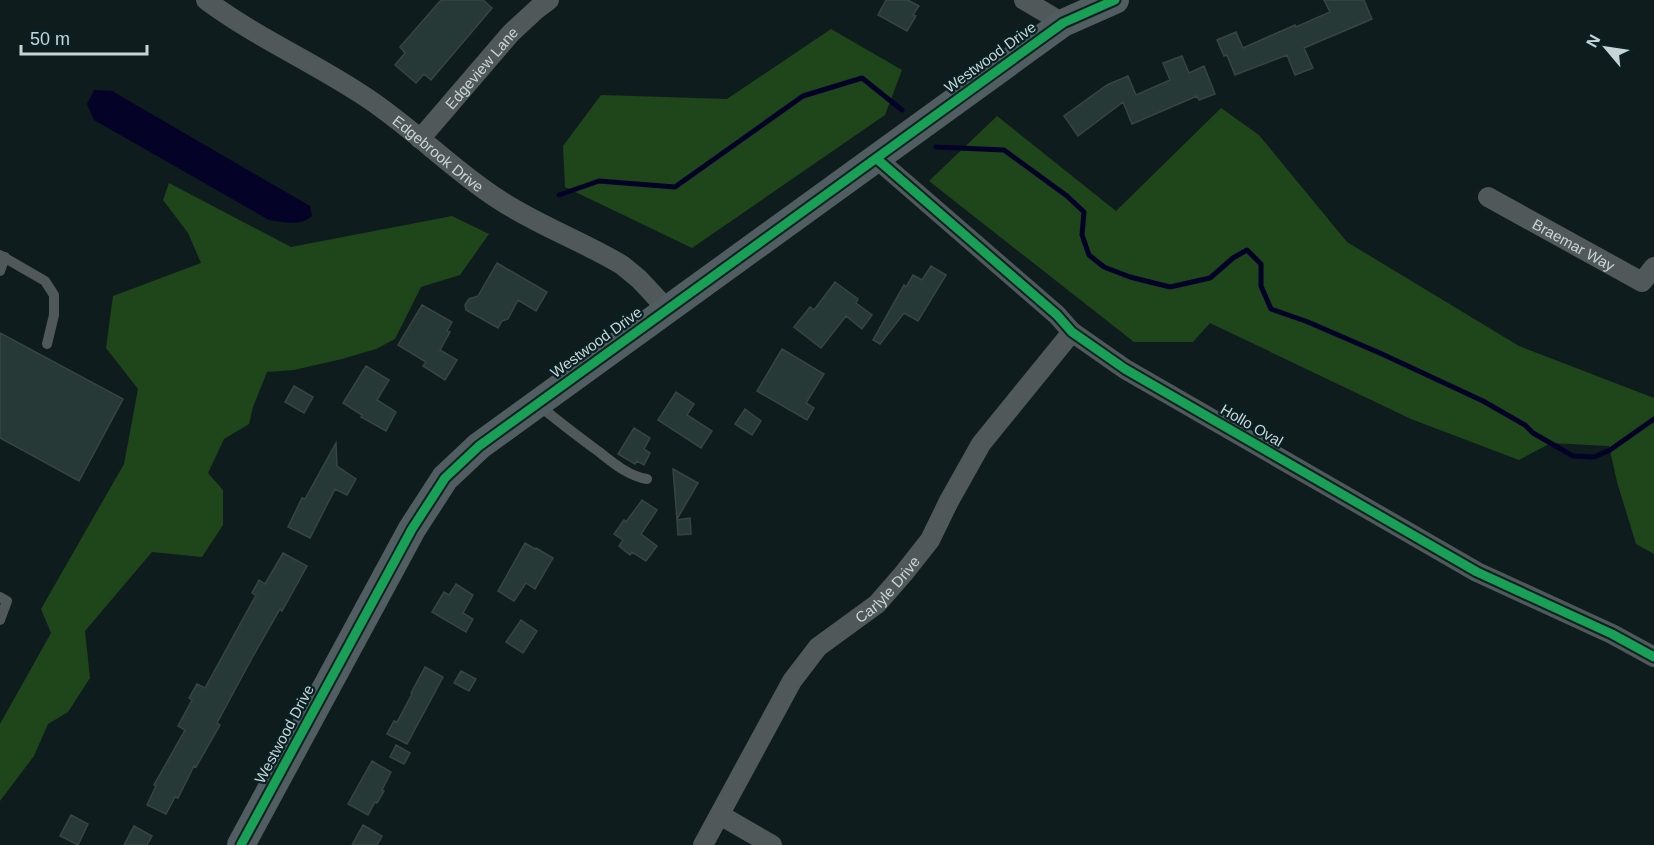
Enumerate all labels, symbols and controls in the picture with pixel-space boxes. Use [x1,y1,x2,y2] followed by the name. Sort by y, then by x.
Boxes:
[21,18,147,56] scale bar
[941,18,1039,96] street label: Westwood Drive
[1576,18,1636,78] north arrow
[441,23,521,112] street label: Edgeview Lane
[30,29,70,49] text: 50 m
[1583,32,1604,50] text: N
[390,111,487,195] street label: Edgebrook Drive
[1530,215,1618,274] street label: Braemar Way
[547,303,645,381] street label: Westwood Drive
[1218,400,1286,450] street label: Hollo Oval
[851,552,923,626] street label: Carlyle Drive
[251,682,317,786] street label: Westwood Drive

